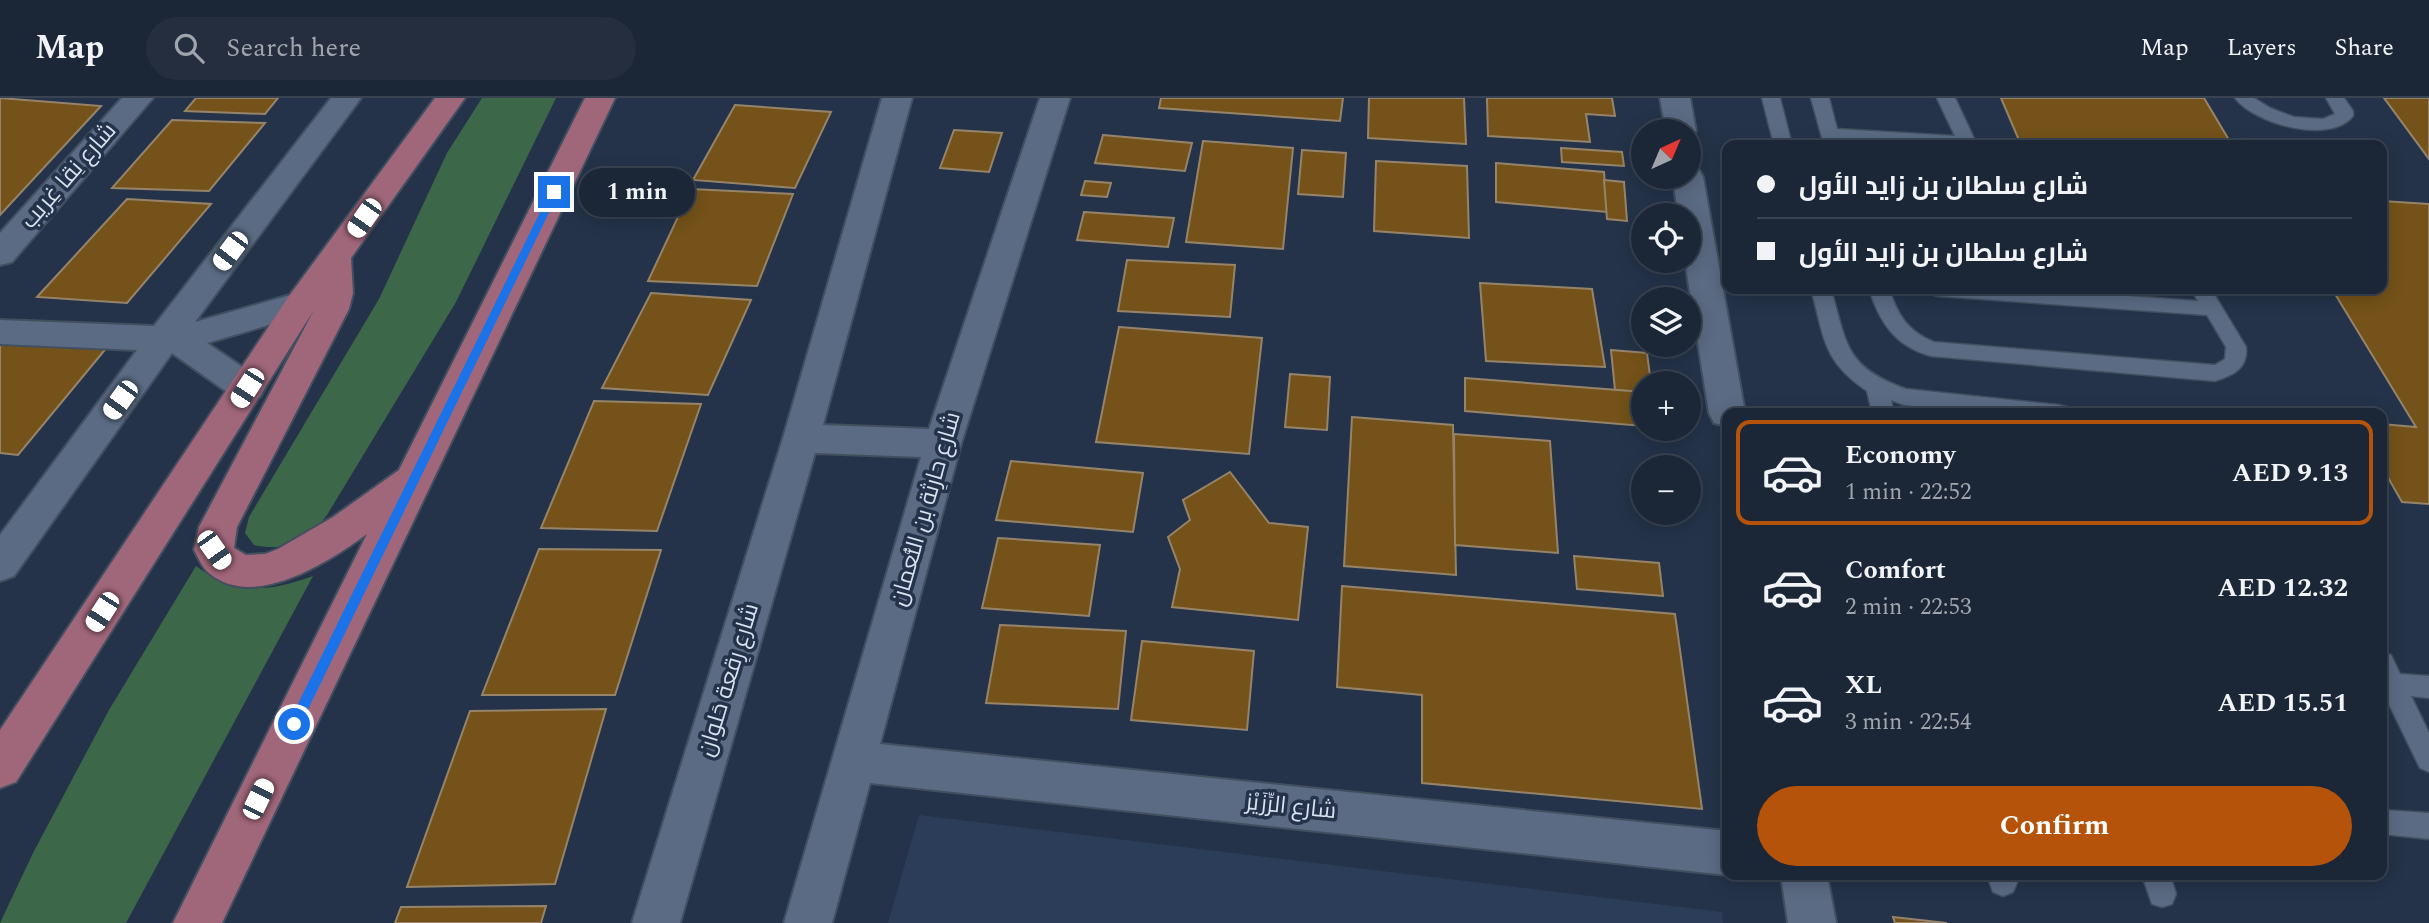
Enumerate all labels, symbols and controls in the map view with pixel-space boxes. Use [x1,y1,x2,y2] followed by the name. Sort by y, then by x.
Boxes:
[146,17,636,80] search box
[35,23,104,73] text: Map
[226,28,361,68] text: Search here
[170,29,208,67] icon: search
[2140,30,2189,66] text: Map
[2227,30,2297,66] text: Layers
[2335,30,2394,66] text: Share
[13,115,125,237] street label: شارع نِقا غِريب
[1631,119,1701,189] north arrow
[1631,119,1701,525] map controls
[1799,166,2088,206] text: شارع سلطان بن زايد الأول
[578,168,694,217] callout: 1 min
[606,175,668,210] text: 1 min
[538,176,570,208] route end
[344,195,385,241] car
[1631,203,1701,273] button: locate
[209,228,252,274] car
[1799,233,2088,273] text: شارع سلطان بن زايد الأول
[1631,287,1701,357] button: layers
[227,365,268,411] car
[1631,371,1701,441] button: +
[100,377,141,423] car
[882,408,970,610] street label: شارع حارِثة بن النُّعمان
[1845,435,1955,475] text: Economy
[1761,441,1824,504] icon: car
[2232,453,2348,493] text: AED 9.13
[1631,455,1701,525] button: −
[1845,475,1972,510] text: 1 min · 22:52
[194,527,235,573] car
[1845,550,1946,590] text: Comfort
[1761,556,1824,619] icon: car
[2218,568,2348,608] text: AED 12.32
[82,589,123,635] car
[1845,590,1972,625] text: 2 min · 22:53
[689,599,769,761] street label: شارع رِقعة حَلوان
[1845,665,1882,705] text: XL
[1761,671,1824,734] icon: car
[2218,683,2348,723] text: AED 15.51
[1845,705,1972,740] text: 3 min · 22:54
[278,708,310,740] route start
[240,776,277,822] car
[1242,785,1338,829] street label: شارع الرِّزَيْز
[1757,786,2352,866] button: Confirm

